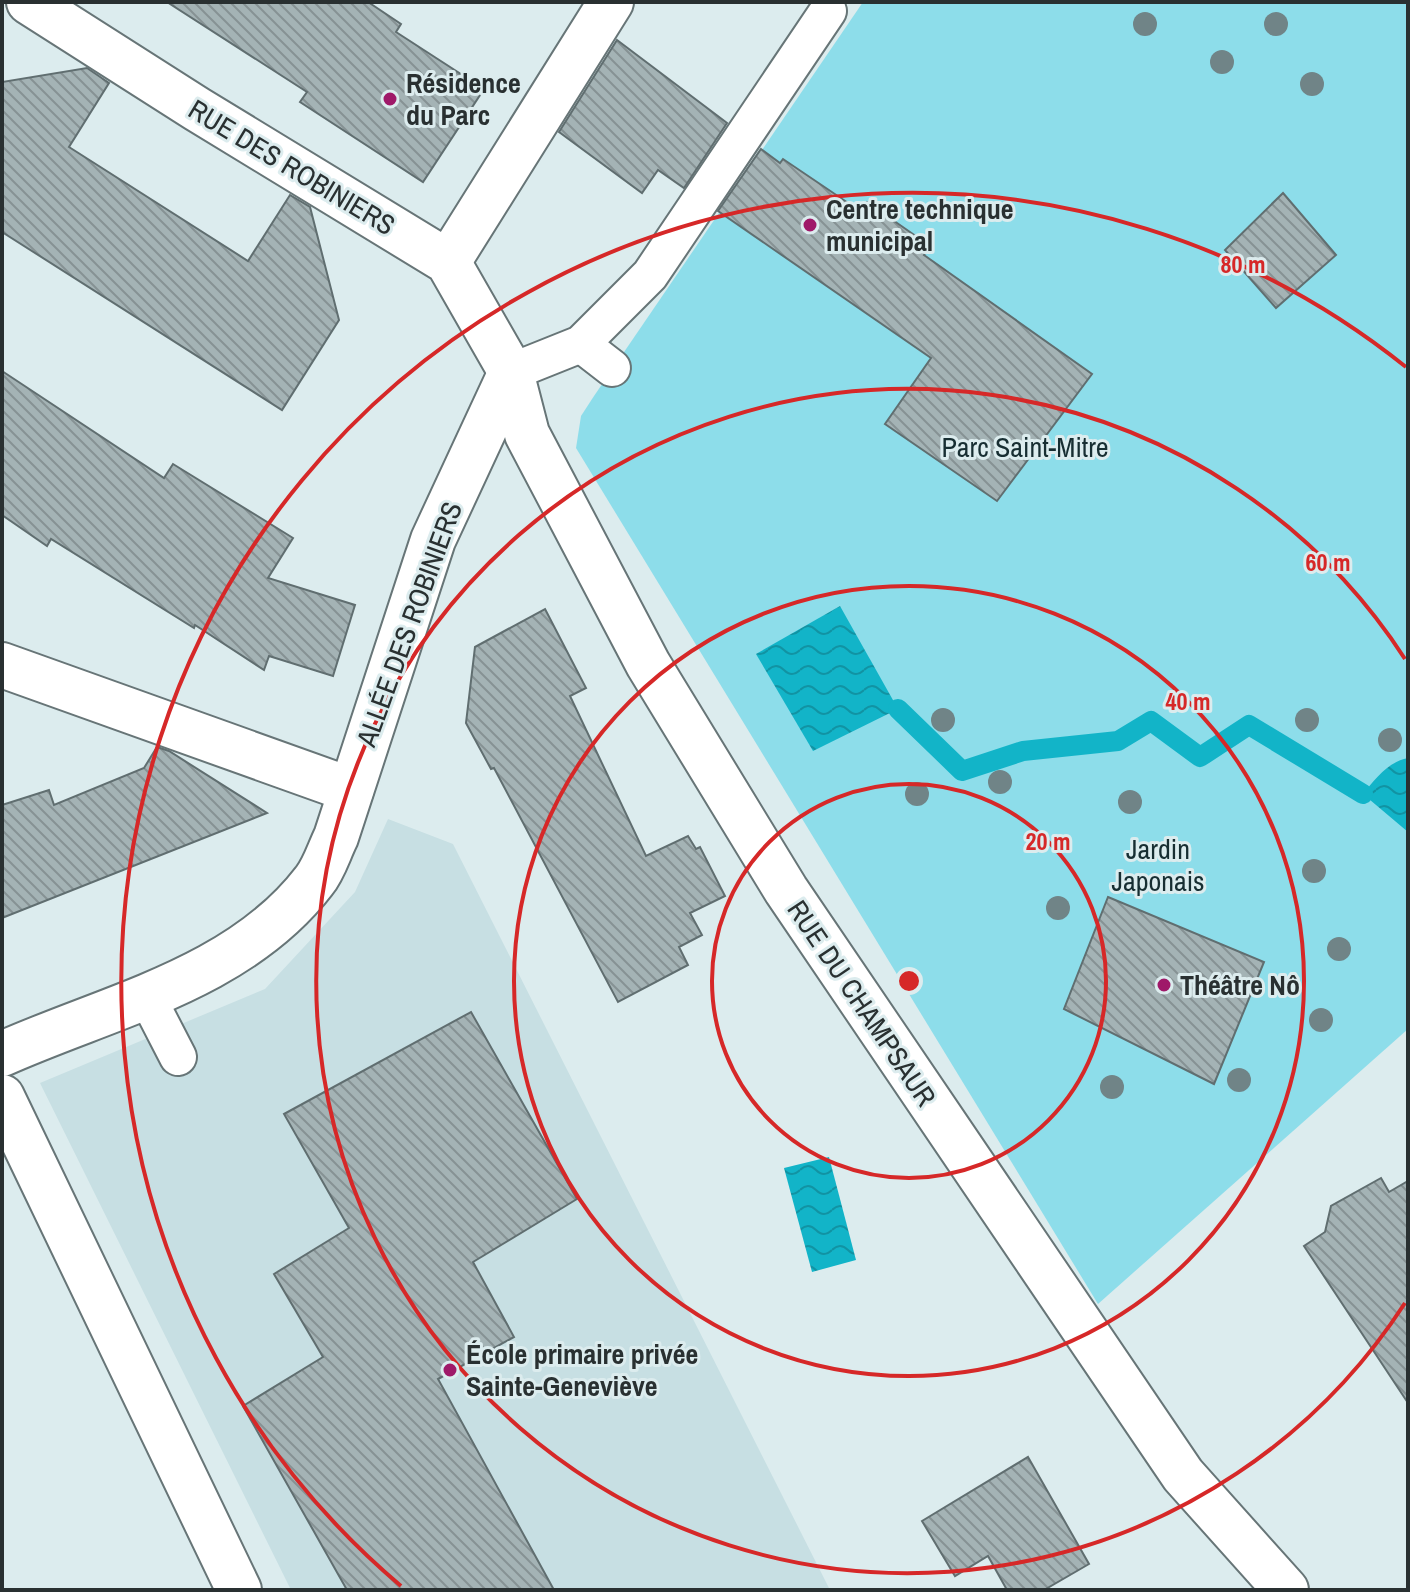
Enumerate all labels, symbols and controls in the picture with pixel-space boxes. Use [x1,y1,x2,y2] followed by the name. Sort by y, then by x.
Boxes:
[406,64,521,134] place label: Résidence du Parc
[182,90,402,244] street label: RUE DES ROBINIERS
[381,90,399,108] marker: Résidence du Parc
[826,190,1014,260] place label: Centre technique municipal
[801,216,819,234] marker: Centre technique municipal
[1221,248,1265,280] text: 80 m
[941,428,1109,466] park label: Parc Saint-Mitre
[347,496,471,753] street label: ALLÉE DES ROBINIERS
[1306,546,1350,578] text: 60 m
[1166,685,1210,717] text: 40 m
[1026,825,1070,857] text: 20 m
[1111,830,1205,900] park label: Jardin Japonais
[779,892,945,1114] street label: RUE DU CHAMPSAUR
[1180,966,1300,1004] place label: Théâtre Nô
[895,967,923,995] centre of rings
[1155,976,1173,994] marker: Théâtre Nô
[466,1335,698,1405] place label: École primaire privée Sainte-Geneviève
[441,1361,459,1379] marker: École primaire privée Sainte-Geneviève

